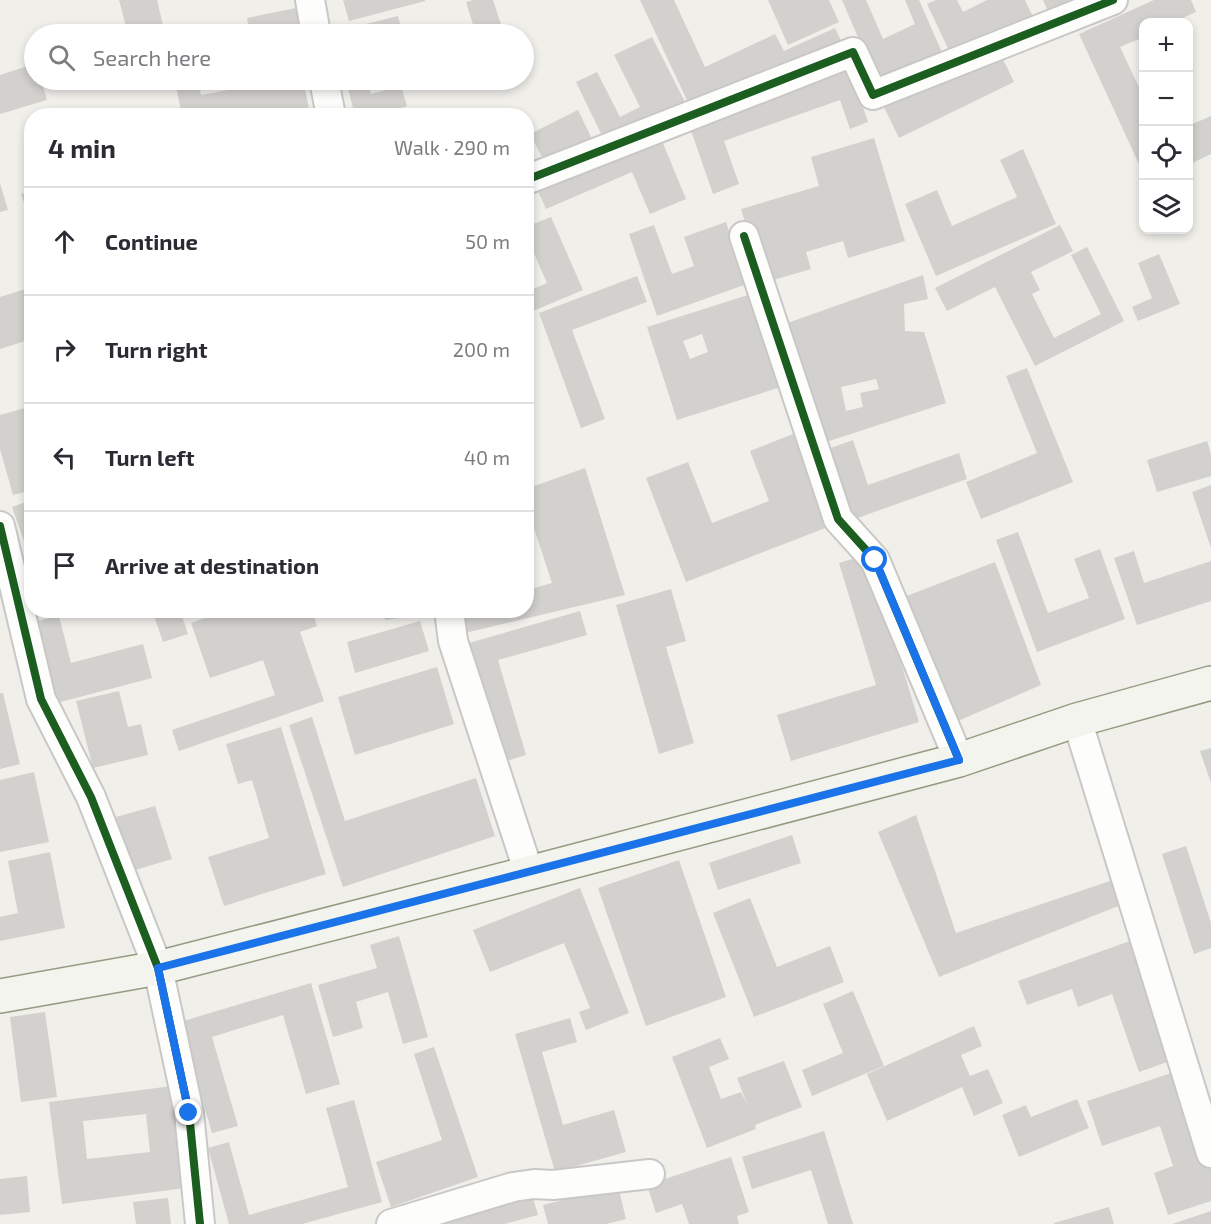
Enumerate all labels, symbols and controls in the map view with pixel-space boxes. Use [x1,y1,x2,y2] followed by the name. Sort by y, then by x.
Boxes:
[1139,18,1193,234] map controls
[1139,18,1193,72] button: +
[24,24,534,90] search box
[45,41,78,74] icon: search
[93,44,211,70] text: Search here
[1139,72,1193,126] button: −
[1139,126,1193,180] button: locate
[48,132,116,163] text: 4 min
[394,135,510,159] text: Walk · 290 m
[1139,180,1193,234] button: layers
[48,225,81,258] icon: ahead
[105,228,198,254] text: Continue
[465,229,510,253] text: 50 m
[48,333,81,366] icon: right
[105,336,207,362] text: Turn right
[453,337,510,361] text: 200 m
[48,441,81,474] icon: left
[105,444,194,470] text: Turn left
[464,445,510,469] text: 40 m
[861,546,887,572] route start
[48,549,81,582] icon: arrive
[105,552,319,578] text: Arrive at destination
[175,1099,201,1125] route end

